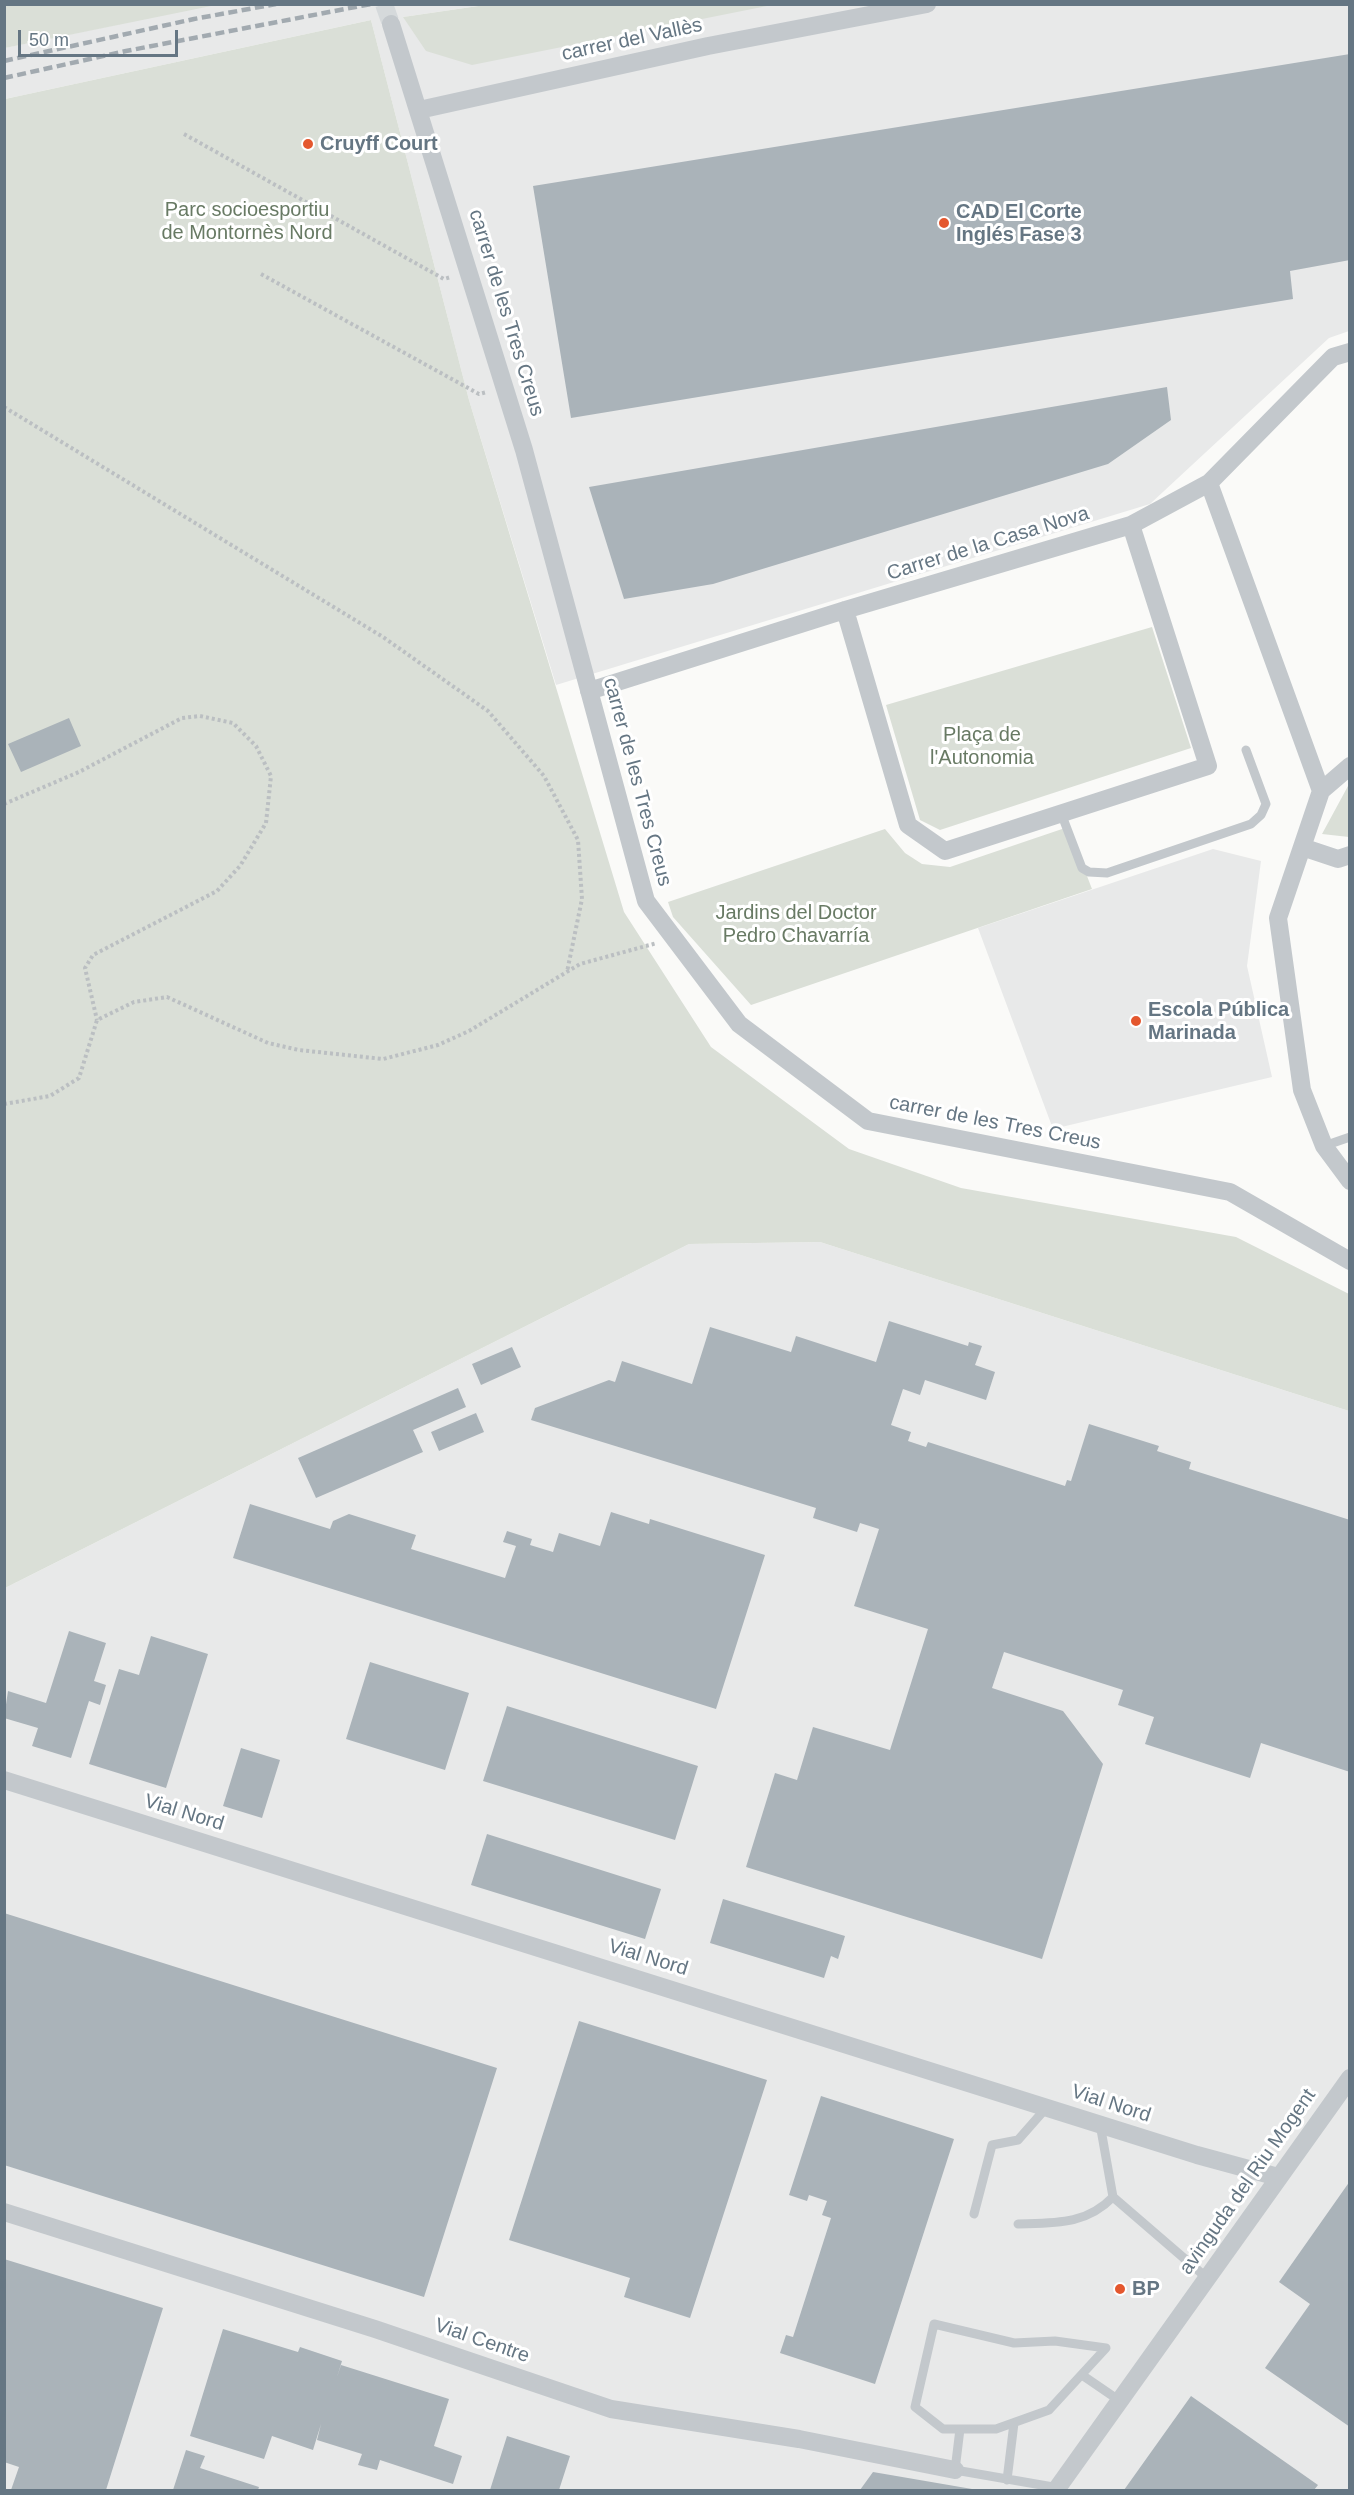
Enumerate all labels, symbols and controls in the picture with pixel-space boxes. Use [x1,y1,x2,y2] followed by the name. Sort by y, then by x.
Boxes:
[560,13,704,67] street label: carrer del Vallès
[21,18,182,56] scale bar
[29,30,69,50] text: 50 m
[320,132,438,156] place label: Cruyff Court
[301,137,315,151] marker: Cruyff Court
[161,198,333,245] park label: Parc socioesportiu de Montornès Nord
[956,200,1082,247] place label: CAD El Corte Inglés Fase 3
[463,207,549,419] street label: carrer de les Tres Creus
[937,216,951,230] marker: CAD El Corte Inglés Fase 3
[884,502,1092,586] street label: Carrer de la Casa Nova
[598,675,676,889] street label: carrer de les Tres Creus
[930,723,1034,770] park label: Plaça de l'Autonomia
[715,901,877,948] park label: Jardins del Doctor Pedro Chavarría
[1148,998,1289,1045] place label: Escola Pública Marinada
[1129,1014,1143,1028] marker: Escola Pública Marinada
[887,1091,1103,1155] street label: carrer de les Tres Creus
[141,1790,227,1836] street label: Vial Nord
[605,1935,691,1981] street label: Vial Nord
[1068,2080,1154,2128] street label: Vial Nord
[1175,2084,1321,2280] street label: avinguda del Riu Mogent
[1132,2277,1160,2301] place label: BP
[1113,2282,1127,2296] marker: BP
[431,2314,533,2368] street label: Vial Centre

